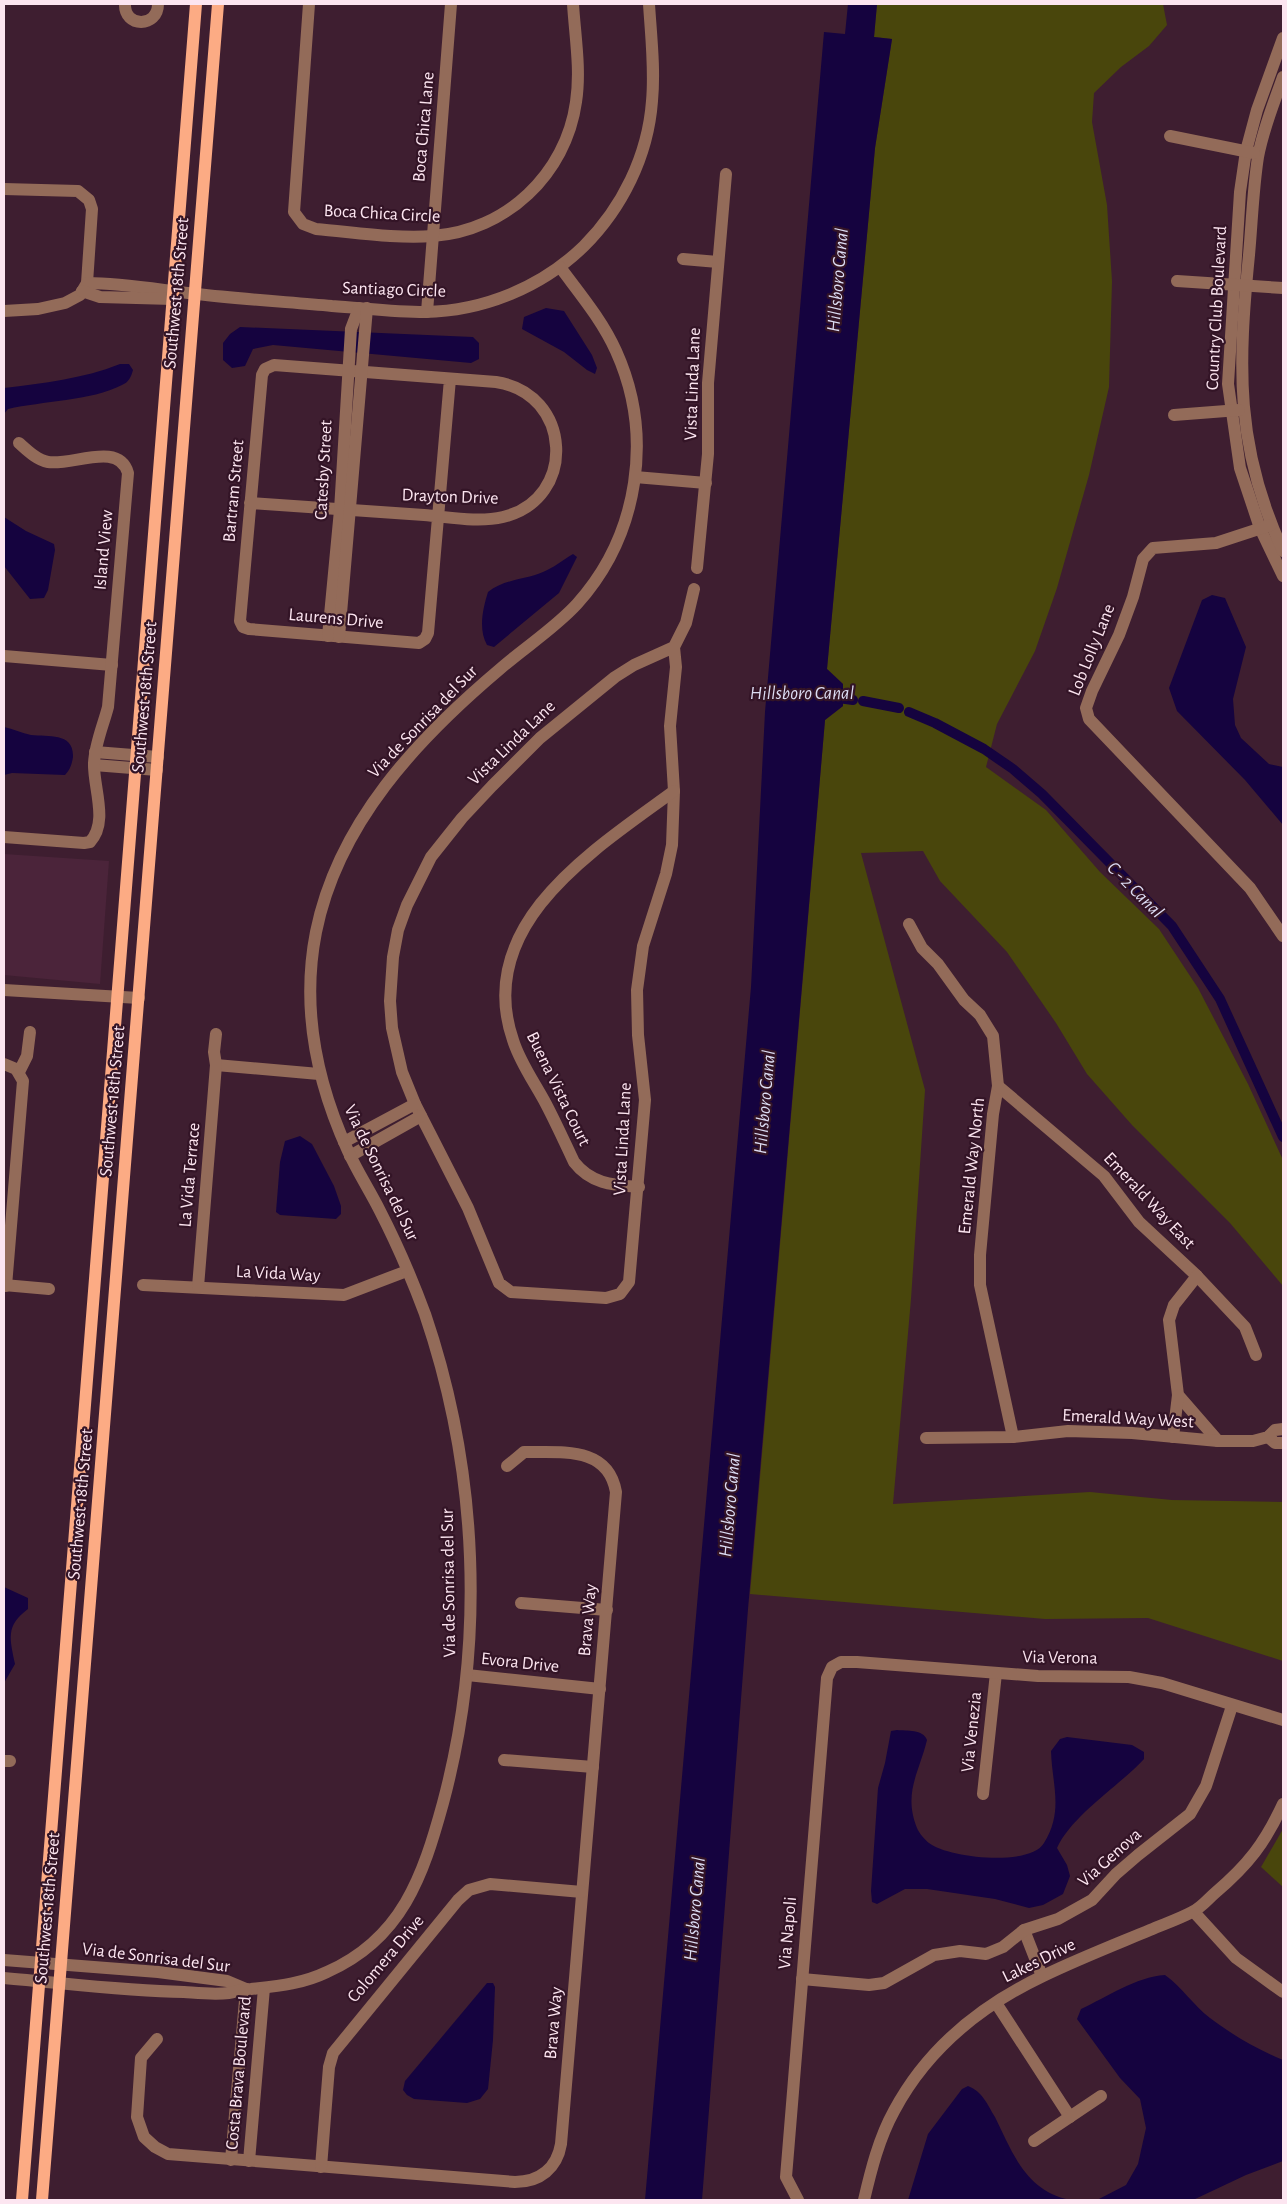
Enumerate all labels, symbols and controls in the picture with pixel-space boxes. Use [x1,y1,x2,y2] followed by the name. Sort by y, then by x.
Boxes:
[410,71,438,183] street label: Boca Chica Lane
[323,202,441,226] street label: Boca Chica Circle
[161,216,193,369] street label: Southwest 18th Street
[1204,225,1230,391] street label: Country Club Boulevard
[824,227,852,333] water label: Hillsboro Canal
[342,279,446,301] street label: Santiago Circle
[682,327,704,441] street label: Vista Linda Lane
[312,419,336,520] street label: Catesby Street
[221,439,247,543] street label: Bartram Street
[401,486,499,508] street label: Drayton Drive
[92,509,116,591] street label: Island View
[1065,602,1119,698] street label: Lob Lolly Lane
[288,606,384,632] street label: Laurens Drive
[129,620,161,773] street label: Southwest 18th Street
[365,662,481,782] street label: Via de Sonrisa del Sur
[750,684,854,703] water label: Hillsboro Canal
[465,697,559,789] street label: Vista Linda Lane
[1103,858,1167,922] water label: C - 2 Canal
[97,1024,129,1177] street label: Southwest 18th Street
[523,1029,593,1149] street label: Buena Vista Court
[751,1049,779,1155] water label: Hillsboro Canal
[611,1082,635,1196] street label: Vista Linda Lane
[956,1097,988,1235] street label: Emerald Way North
[340,1102,422,1244] street label: Via de Sonrisa del Sur
[176,1122,204,1228] street label: La Vida Terrace
[1100,1149,1198,1253] street label: Emerald Way East
[235,1263,321,1285] street label: La Vida Way
[1062,1407,1194,1431] street label: Emerald Way West
[65,1427,97,1580] street label: Southwest 18th Street
[716,1452,744,1558] water label: Hillsboro Canal
[439,1508,459,1658] street label: Via de Sonrisa del Sur
[576,1583,600,1657] street label: Brava Way
[1022,1648,1098,1668] street label: Via Verona
[480,1650,560,1676] street label: Evora Drive
[959,1691,985,1773] street label: Via Venezia
[1075,1825,1145,1891] street label: Via Genova
[32,1831,64,1984] street label: Southwest 18th Street
[681,1856,709,1962] water label: Hillsboro Canal
[776,1896,800,1970] street label: Via Napoli
[344,1912,428,2006] street label: Colomera Drive
[1000,1936,1078,1986] street label: Lakes Drive
[81,1940,231,1976] street label: Via de Sonrisa del Sur
[542,1986,566,2060] street label: Brava Way
[223,1995,255,2151] street label: Costa Brava Boulevard

